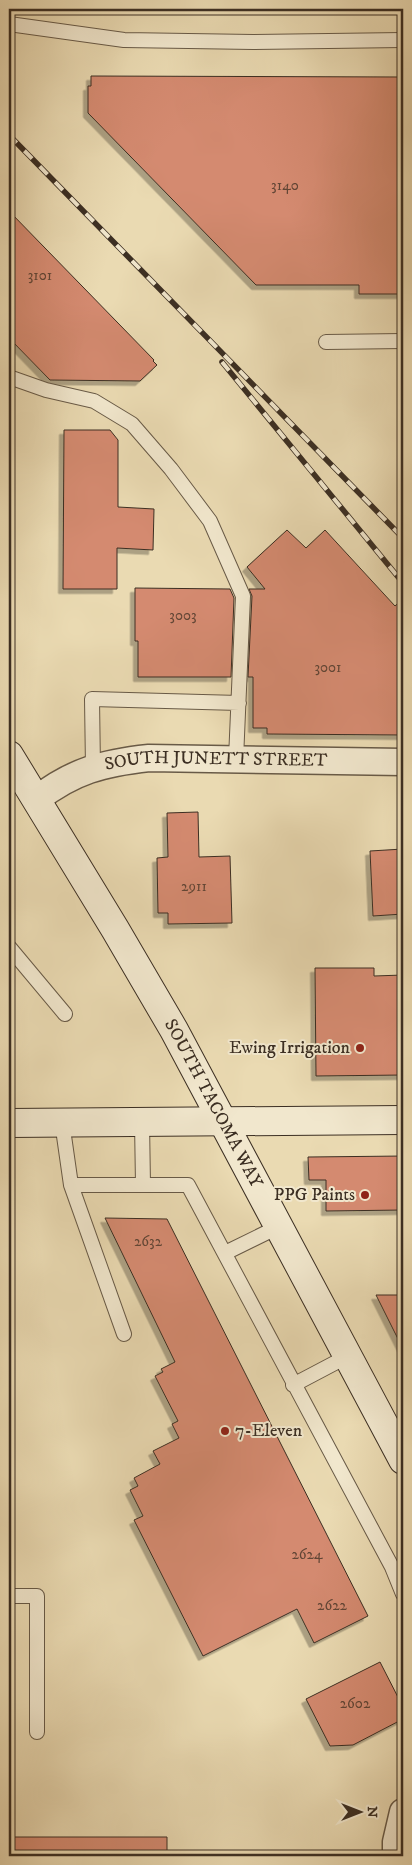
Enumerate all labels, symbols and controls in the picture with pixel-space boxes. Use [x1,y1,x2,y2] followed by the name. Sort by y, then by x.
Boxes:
[271,176,299,195] house number: 3140
[28,266,52,285] house number: 3101
[169,606,197,625] house number: 3003
[314,658,342,677] house number: 3001
[102,746,328,776] street label: SOUTH JUNETT STREET
[181,877,207,896] house number: 2911
[159,1015,267,1192] street label: SOUTH TACOMA WAY
[229,1037,351,1059] place label: Ewing Irrigation
[354,1042,366,1054] marker: Ewing Irrigation
[274,1184,355,1206] place label: PPG Paints
[359,1189,371,1201] marker: PPG Paints
[134,1232,163,1251] house number: 2632
[235,1420,303,1442] place label: 7-Eleven
[219,1425,231,1437] marker: 7-Eleven
[291,1545,323,1564] house number: 2624
[317,1596,348,1615] house number: 2622
[340,1694,371,1713] house number: 2602
[334,1788,384,1838] north arrow
[363,1806,381,1818] text: N

